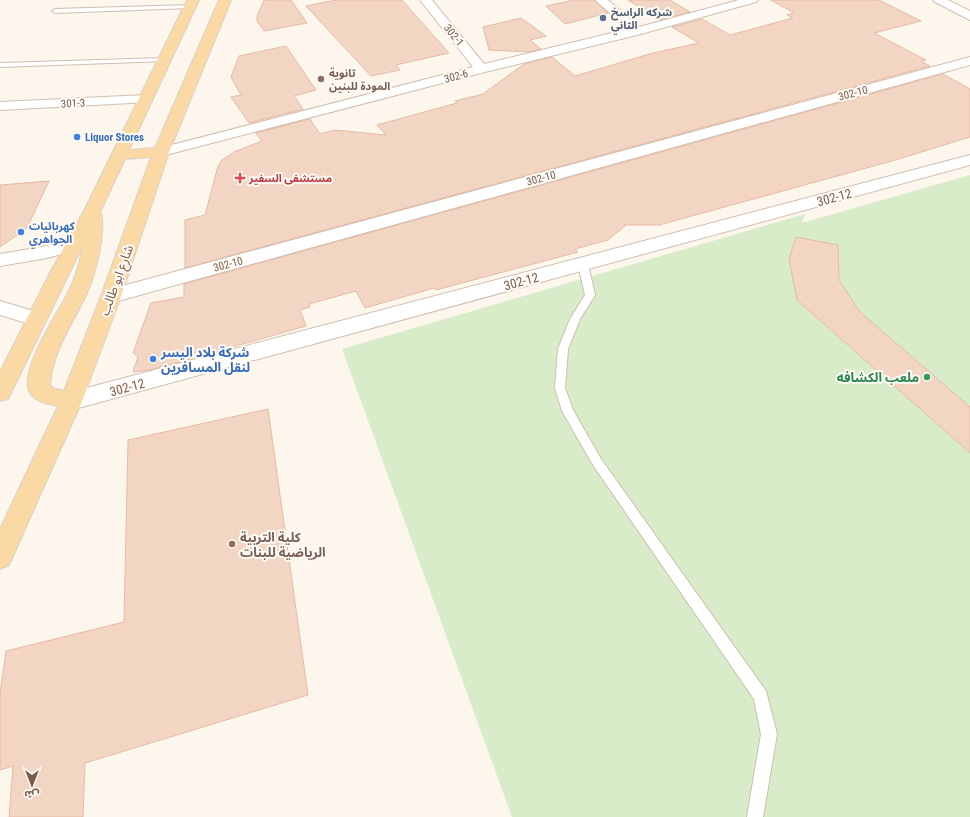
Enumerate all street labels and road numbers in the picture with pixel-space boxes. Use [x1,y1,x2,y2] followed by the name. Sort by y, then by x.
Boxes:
[441,22,466,49] street label: 302-1
[443,67,470,86] street label: 302-6
[837,83,869,104] street label: 302-10
[60,96,86,111] street label: 301-3
[525,168,557,189] street label: 302-10
[815,186,853,209] street label: 302-12
[97,243,139,319] street label: شارع ابو طالب
[212,254,244,275] street label: 302-10
[502,270,540,293] street label: 302-12
[108,376,146,399] street label: 302-12

